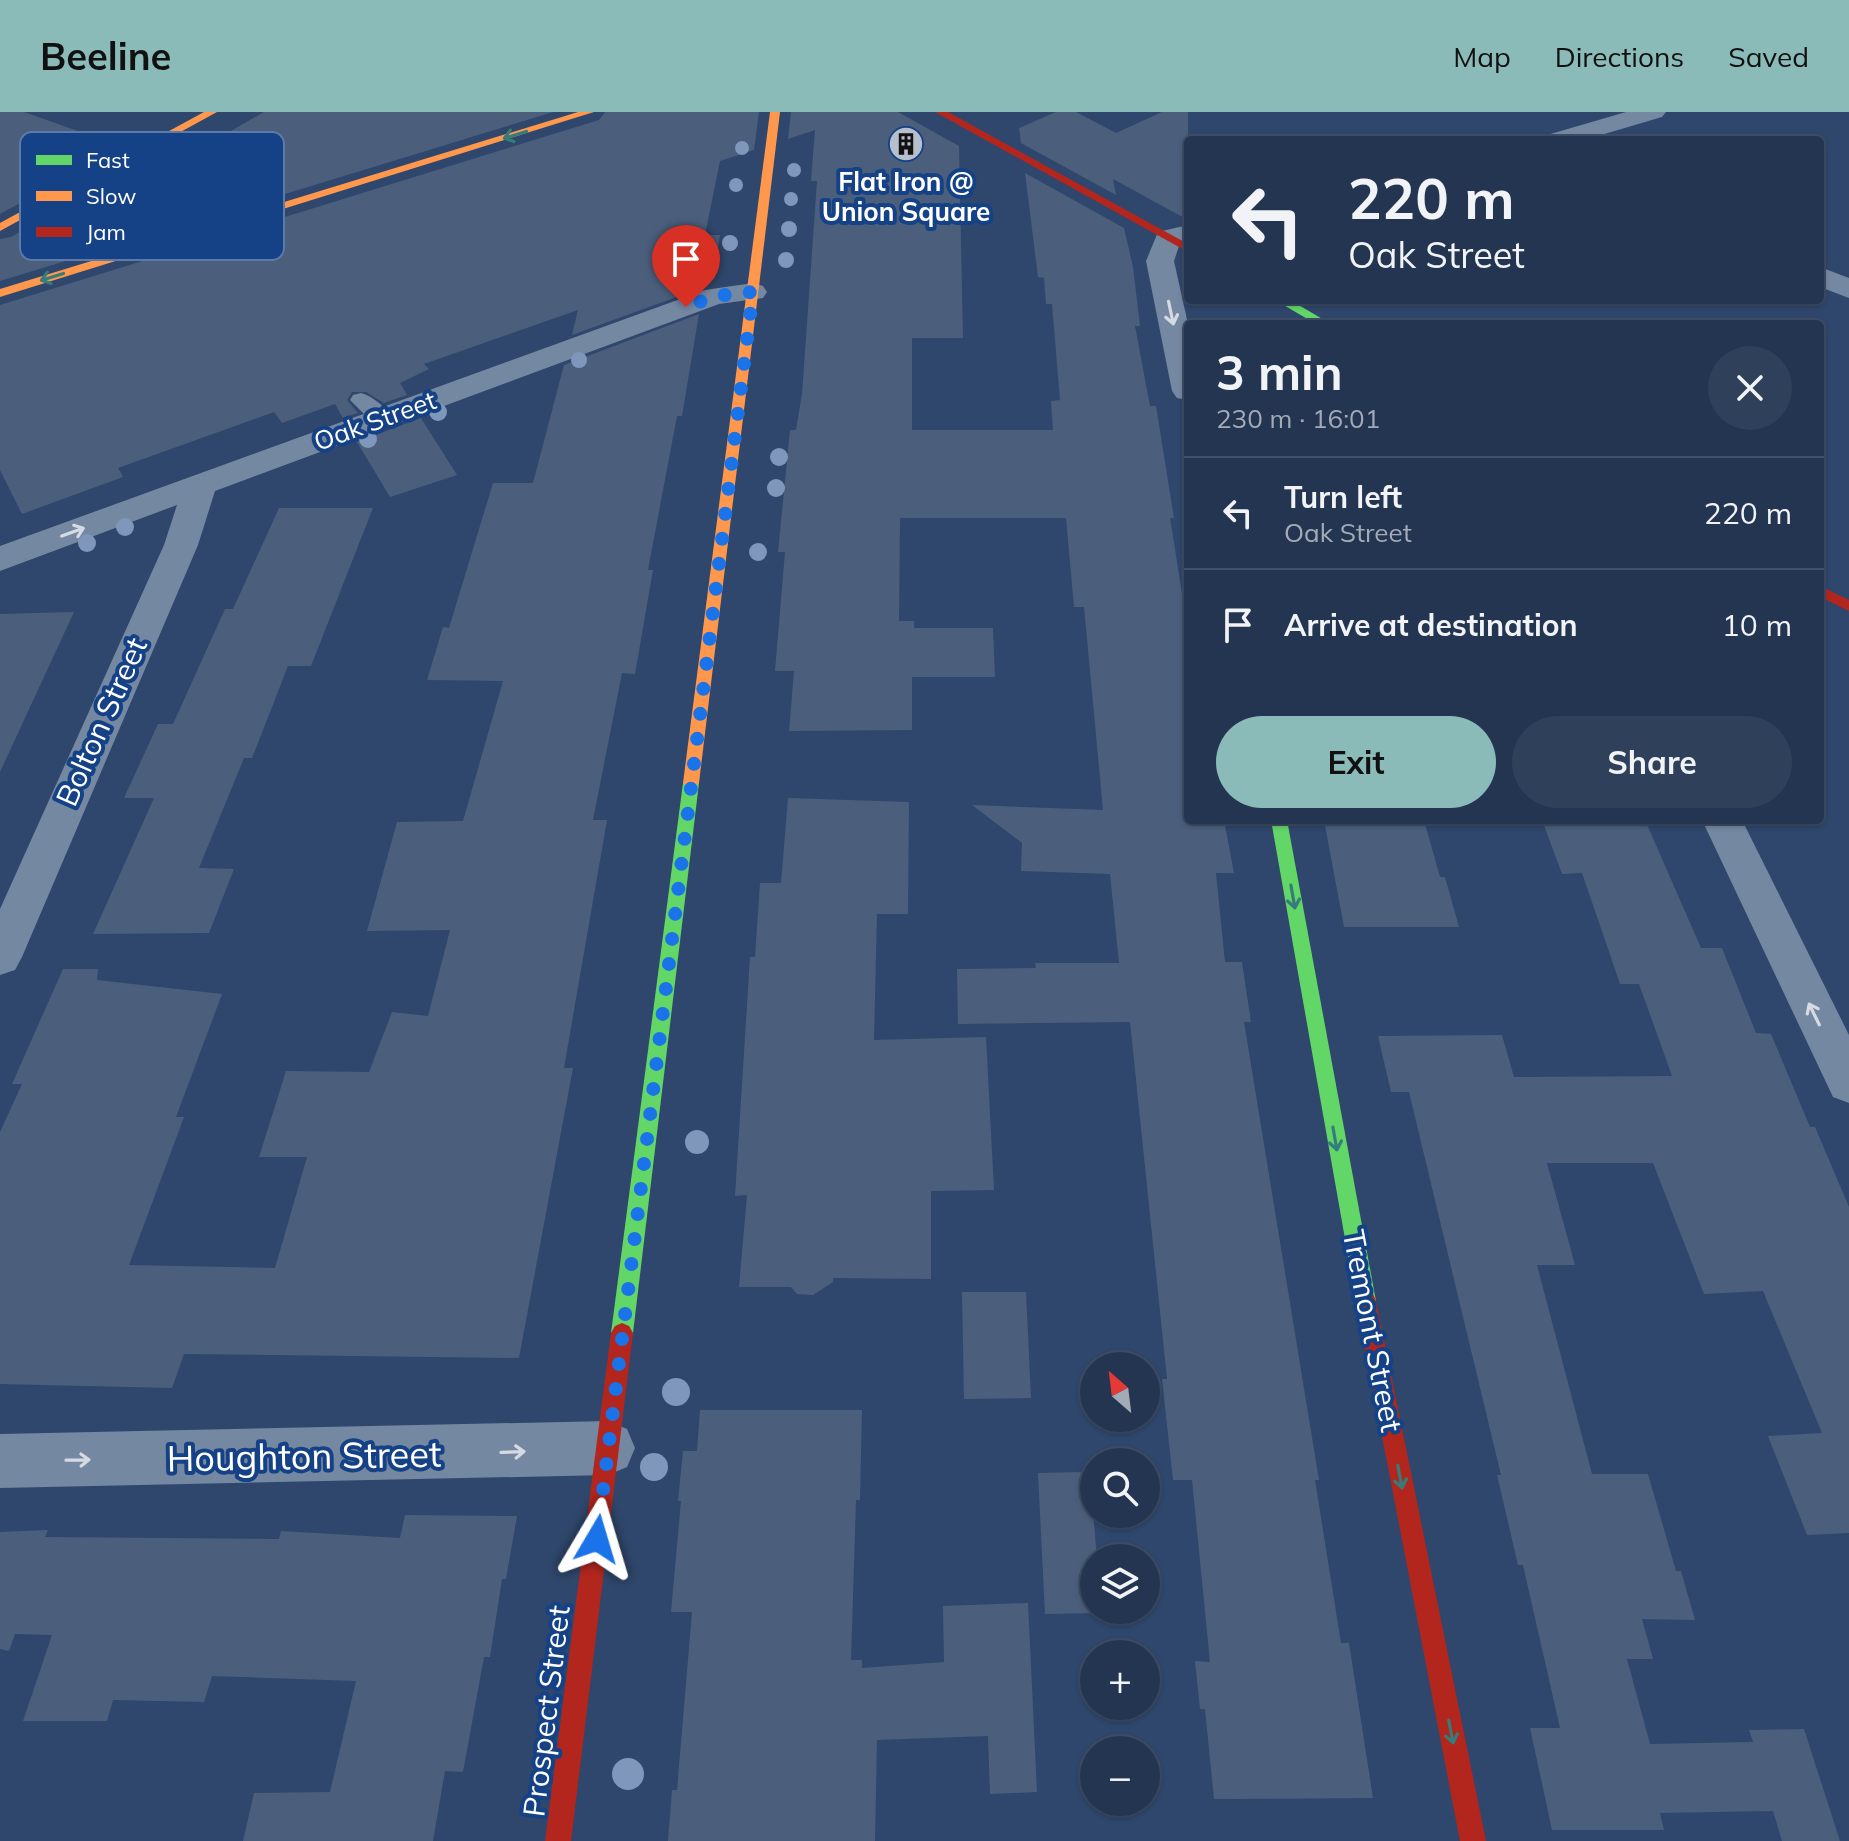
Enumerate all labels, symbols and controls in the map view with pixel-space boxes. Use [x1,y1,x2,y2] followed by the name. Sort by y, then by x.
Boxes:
[40,32,171,80] text: Beeline
[1453,39,1511,74] text: Map
[1555,39,1684,74] text: Directions
[1728,39,1809,74] text: Saved
[887,125,925,163] building icon: Flat Iron @ Union Square
[503,129,528,143] one-way arrow
[20,132,284,260] legend
[86,146,130,174] text: Fast
[1348,163,1515,233] text: 220 m
[822,165,990,228] place label: Flat Iron @ Union Square
[1216,168,1320,272] icon: left
[86,182,136,210] text: Slow
[86,218,126,246] text: Jam
[652,225,720,307] pin
[1348,232,1525,277] text: Oak Street
[664,237,708,281] icon: arrive
[40,270,66,285] one-way arrow
[1164,300,1179,325] one-way arrow
[1216,342,1343,402] text: 3 min
[1708,346,1792,430] button: close
[309,383,440,458] street label: Oak Street
[1216,402,1380,435] text: 230 m · 16:01
[1284,478,1402,516] text: Turn left
[1216,491,1260,535] icon: left
[1704,494,1792,532] text: 220 m
[1284,516,1412,549] text: Oak Street
[60,524,85,538] one-way arrow
[1216,603,1260,647] icon: arrive
[1284,606,1578,644] text: Arrive at destination
[1722,606,1792,644] text: 10 m
[47,631,155,812] street label: Bolton Street
[1216,716,1496,808] button: Exit
[1512,716,1792,808] button: Share
[1286,884,1301,909] one-way arrow
[1806,1002,1821,1026] one-way arrow
[1329,1126,1344,1152] one-way arrow
[1335,1226,1411,1435] street label: Tremont Street
[1080,1352,1160,1432] north arrow
[1080,1352,1160,1816] map controls
[166,1431,442,1480] street label: Houghton Street
[499,1444,526,1459] one-way arrow
[1080,1448,1160,1528] button: search
[64,1452,91,1468] one-way arrow
[1394,1464,1409,1489] one-way arrow
[555,1497,639,1581] position arrow
[1080,1544,1160,1624] button: layers
[514,1603,578,1819] street label: Prospect Street
[1080,1640,1160,1720] button: +
[1444,1719,1459,1744] one-way arrow
[1080,1736,1160,1816] button: −

